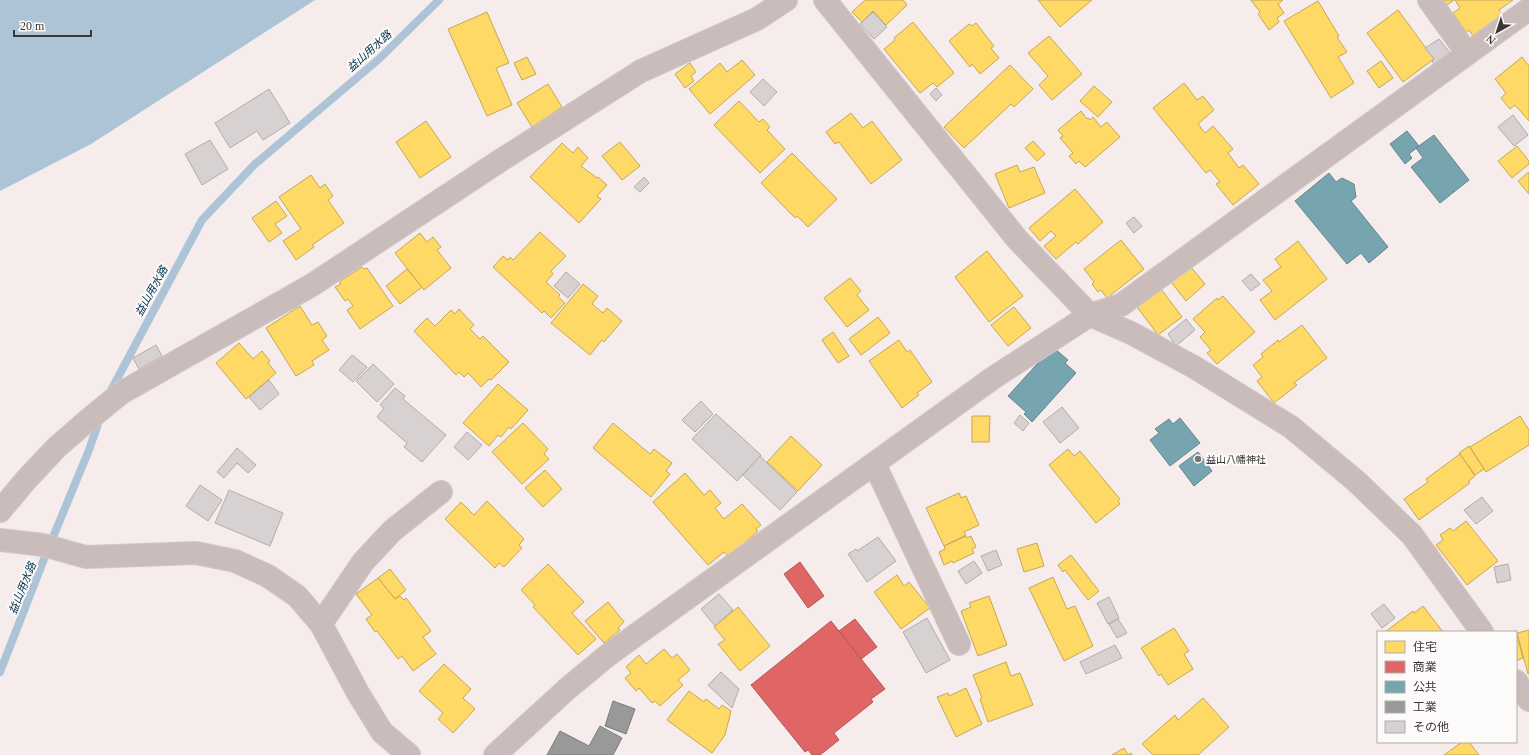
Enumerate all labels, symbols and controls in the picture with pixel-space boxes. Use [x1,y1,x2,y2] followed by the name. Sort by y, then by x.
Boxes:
[14,12,91,38] scale bar
[1477,12,1517,52] north arrow
[20,19,45,33] text: 20 m
[345,27,394,74] water label: 益山用水路
[1484,33,1498,47] text: N
[132,263,170,318] water label: 益山用水路
[1193,454,1203,464] marker: 益山八幡神社
[1206,454,1266,465] place label: 益山八幡神社
[6,559,38,616] water label: 益山用水路
[1377,631,1517,743] legend
[1413,640,1437,654] text: 住宅
[1413,660,1437,674] text: 商業
[1413,680,1437,694] text: 公共
[1413,700,1437,714] text: 工業
[1413,720,1449,734] text: その他

